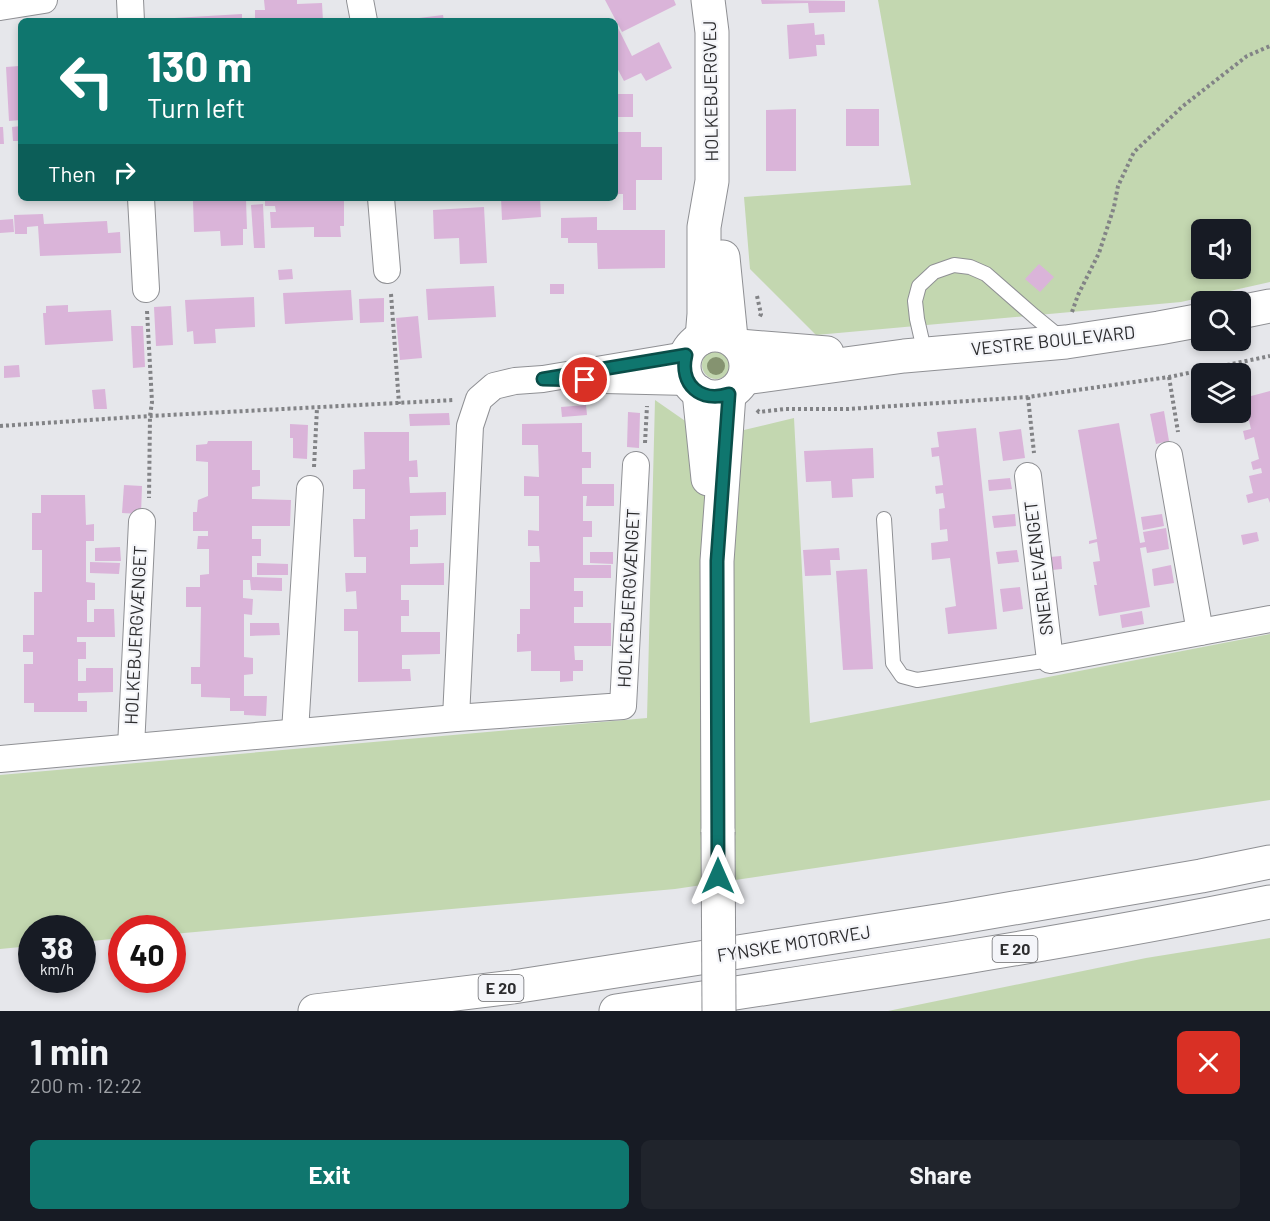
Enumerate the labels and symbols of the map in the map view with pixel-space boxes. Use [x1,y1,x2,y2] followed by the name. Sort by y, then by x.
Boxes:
[698,20,722,162] street label: HOLKEBJERGVEJ
[970,320,1136,360] street label: VESTRE BOULEVARD
[559,354,610,405] pin
[1019,500,1057,637] street label: SNERLEVÆNGET
[612,508,644,688] street label: HOLKEBJERGVÆNGET
[119,545,151,725] street label: HOLKEBJERGVÆNGET
[686,844,750,908] position arrow
[108,915,186,993] speed limit sign: 40
[715,920,872,966] street label: FYNSKE MOTORVEJ
[992,936,1038,962] road number: E 20
[478,975,524,1001] road number: E 20

